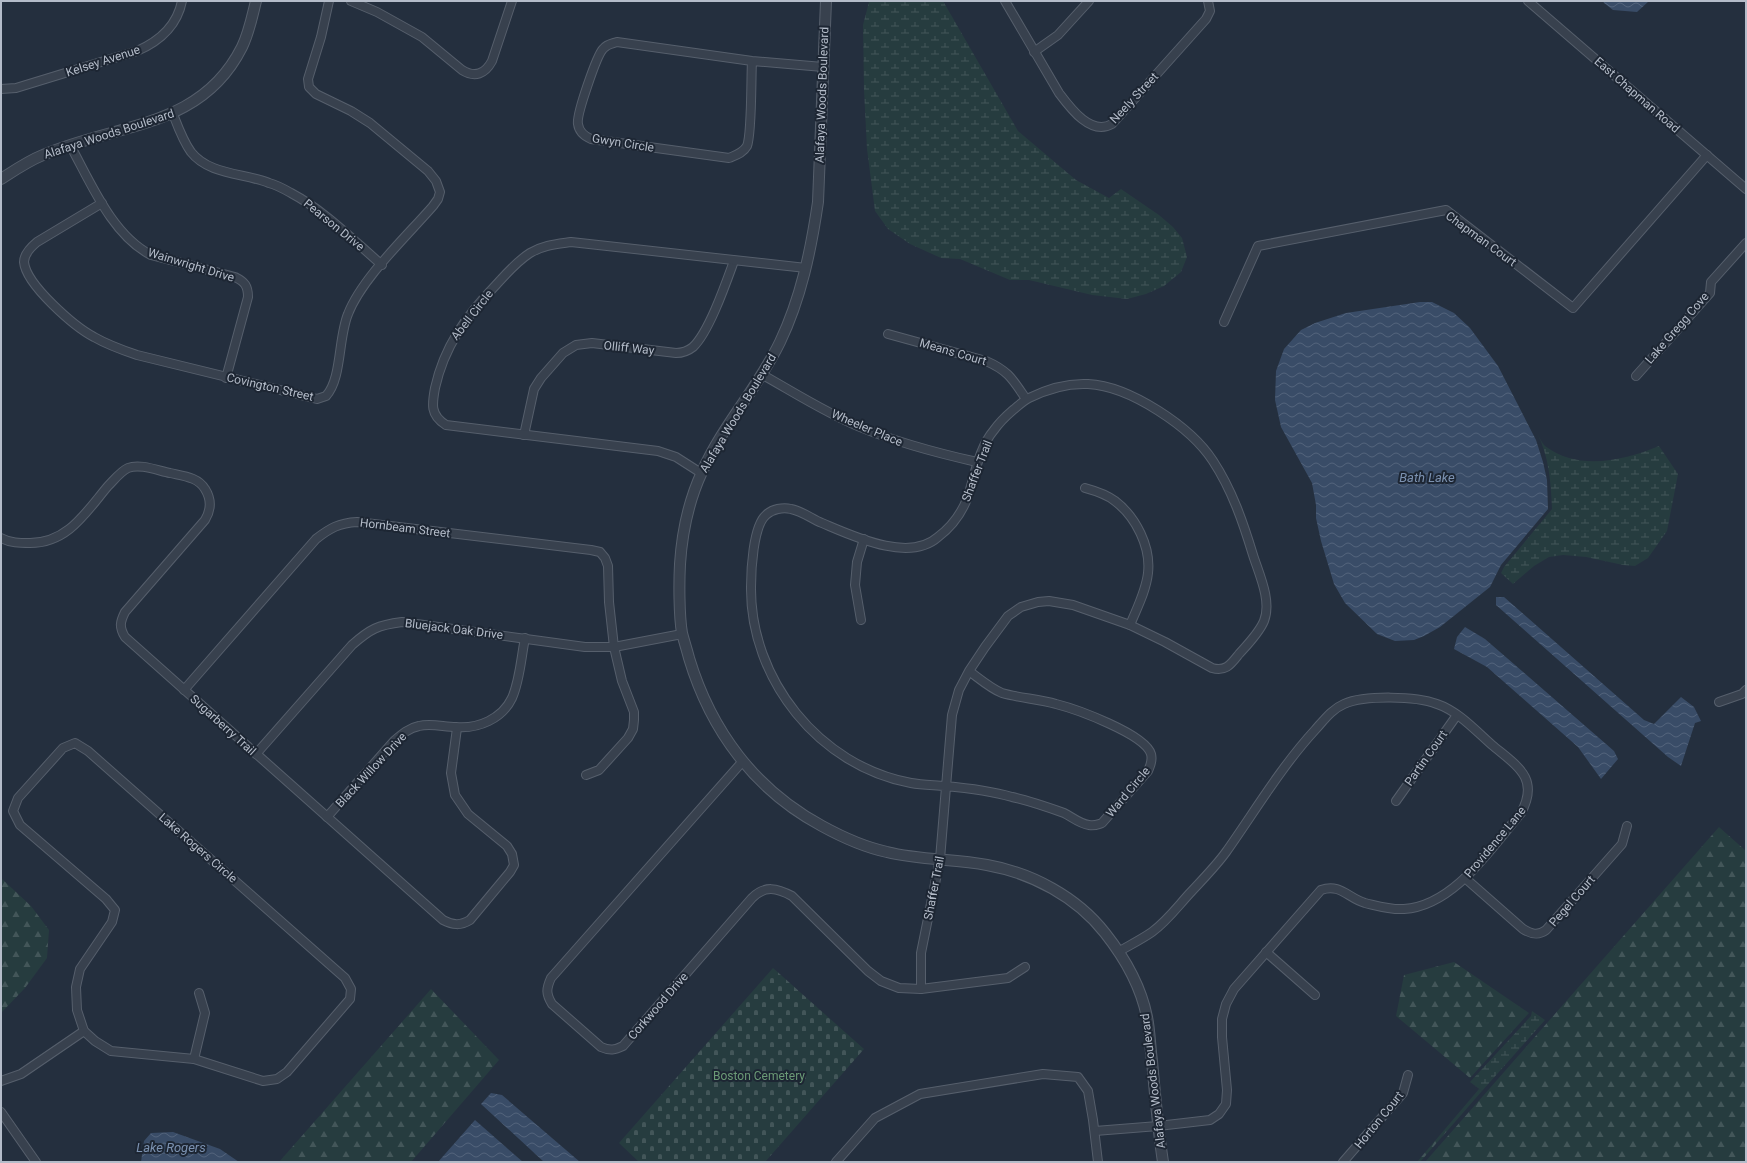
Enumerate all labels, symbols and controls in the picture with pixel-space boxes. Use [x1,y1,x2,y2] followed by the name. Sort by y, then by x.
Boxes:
[813,27,831,163] street label: Alafaya Woods Boulevard
[64,42,142,80] street label: Kelsey Avenue
[1592,54,1682,136] street label: East Chapman Road
[1107,70,1161,126] street label: Neely Street
[42,106,176,162] street label: Alafaya Woods Boulevard
[591,131,655,155] street label: Gwyn Circle
[301,196,367,254] street label: Pearson Drive
[1443,209,1519,269] street label: Chapman Court
[146,245,236,285] street label: Wainwright Drive
[448,287,496,343] street label: Abell Circle
[1642,289,1712,367] street label: Lake Gregg Cove
[918,336,988,368] street label: Means Court
[603,338,655,358] street label: Olliff Way
[697,351,779,475] street label: Alafaya Woods Boulevard
[225,370,315,404] street label: Covington Street
[829,407,905,449] street label: Wheeler Place
[959,438,995,504] street label: Shaffer Trail
[1399,470,1455,485] water label: Bath Lake
[359,516,451,540] street label: Hornbeam Street
[404,616,504,642] street label: Bluejack Oak Drive
[187,692,259,758] street label: Sugarberry Trail
[1402,728,1450,788] street label: Partin Court
[333,730,409,810] street label: Black Willow Drive
[1103,764,1153,820] street label: Ward Circle
[1461,804,1529,880] street label: Providence Lane
[156,810,240,886] street label: Lake Rogers Circle
[921,855,947,921] street label: Shaffer Trail
[1546,873,1598,929] street label: Pegel Court
[625,970,691,1042] street label: Corkwood Drive
[1138,1013,1168,1149] street label: Alafaya Woods Boulevard
[713,1069,805,1083] park label: Boston Cemetery
[1352,1089,1406,1151] street label: Horton Court
[136,1140,206,1155] water label: Lake Rogers

